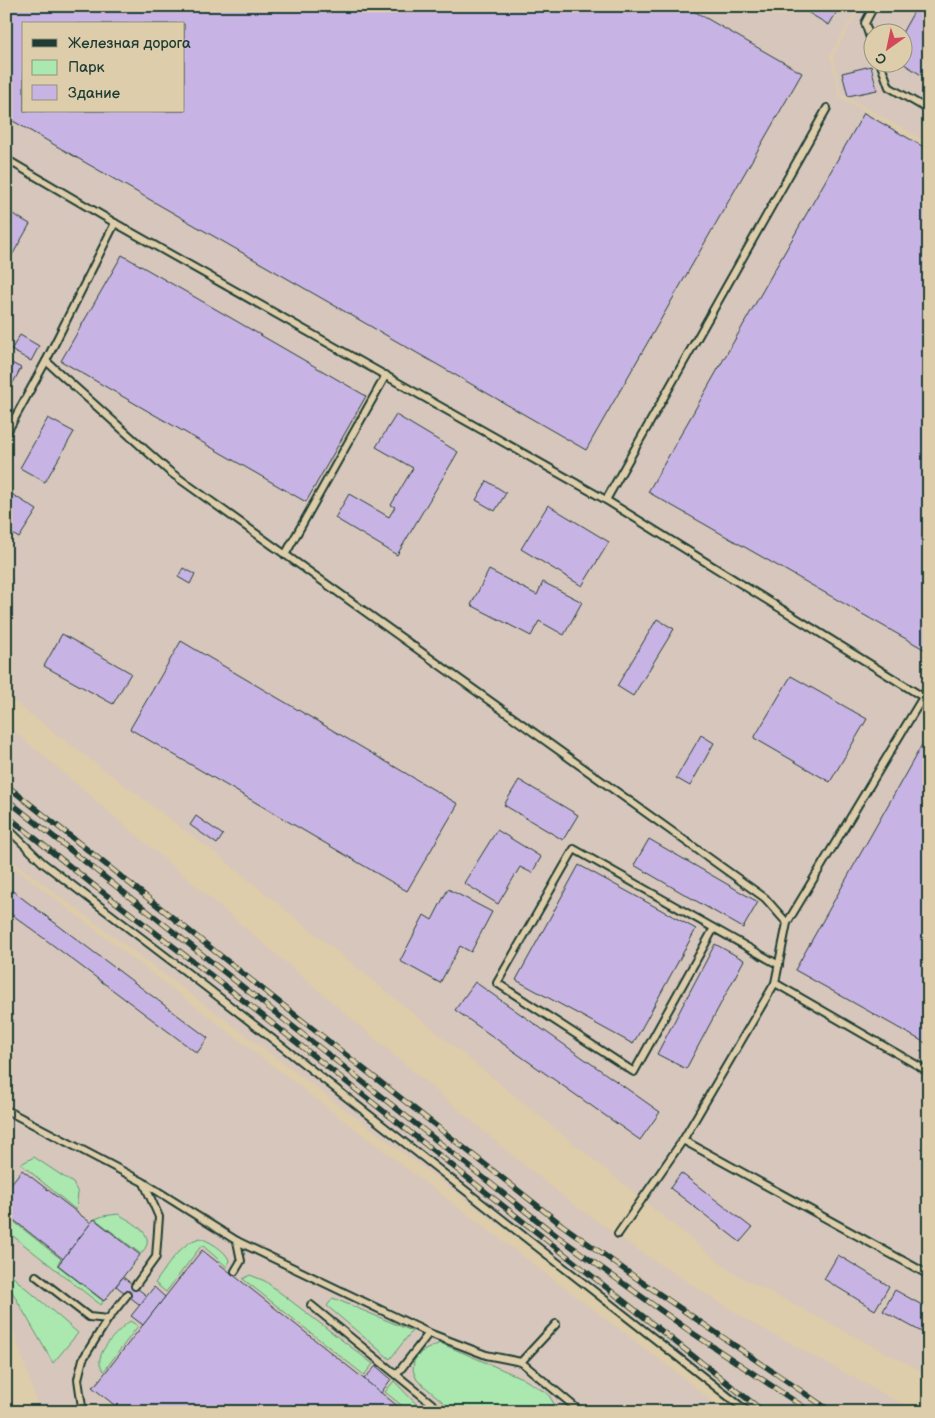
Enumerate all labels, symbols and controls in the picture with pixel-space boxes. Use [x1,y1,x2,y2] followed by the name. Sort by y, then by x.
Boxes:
[22,22,185,112] legend
[862,22,912,72] north arrow
[68,34,191,53] text: Железная дорога
[872,49,890,68] text: С
[68,58,105,77] text: Парк
[68,84,120,103] text: Здание

